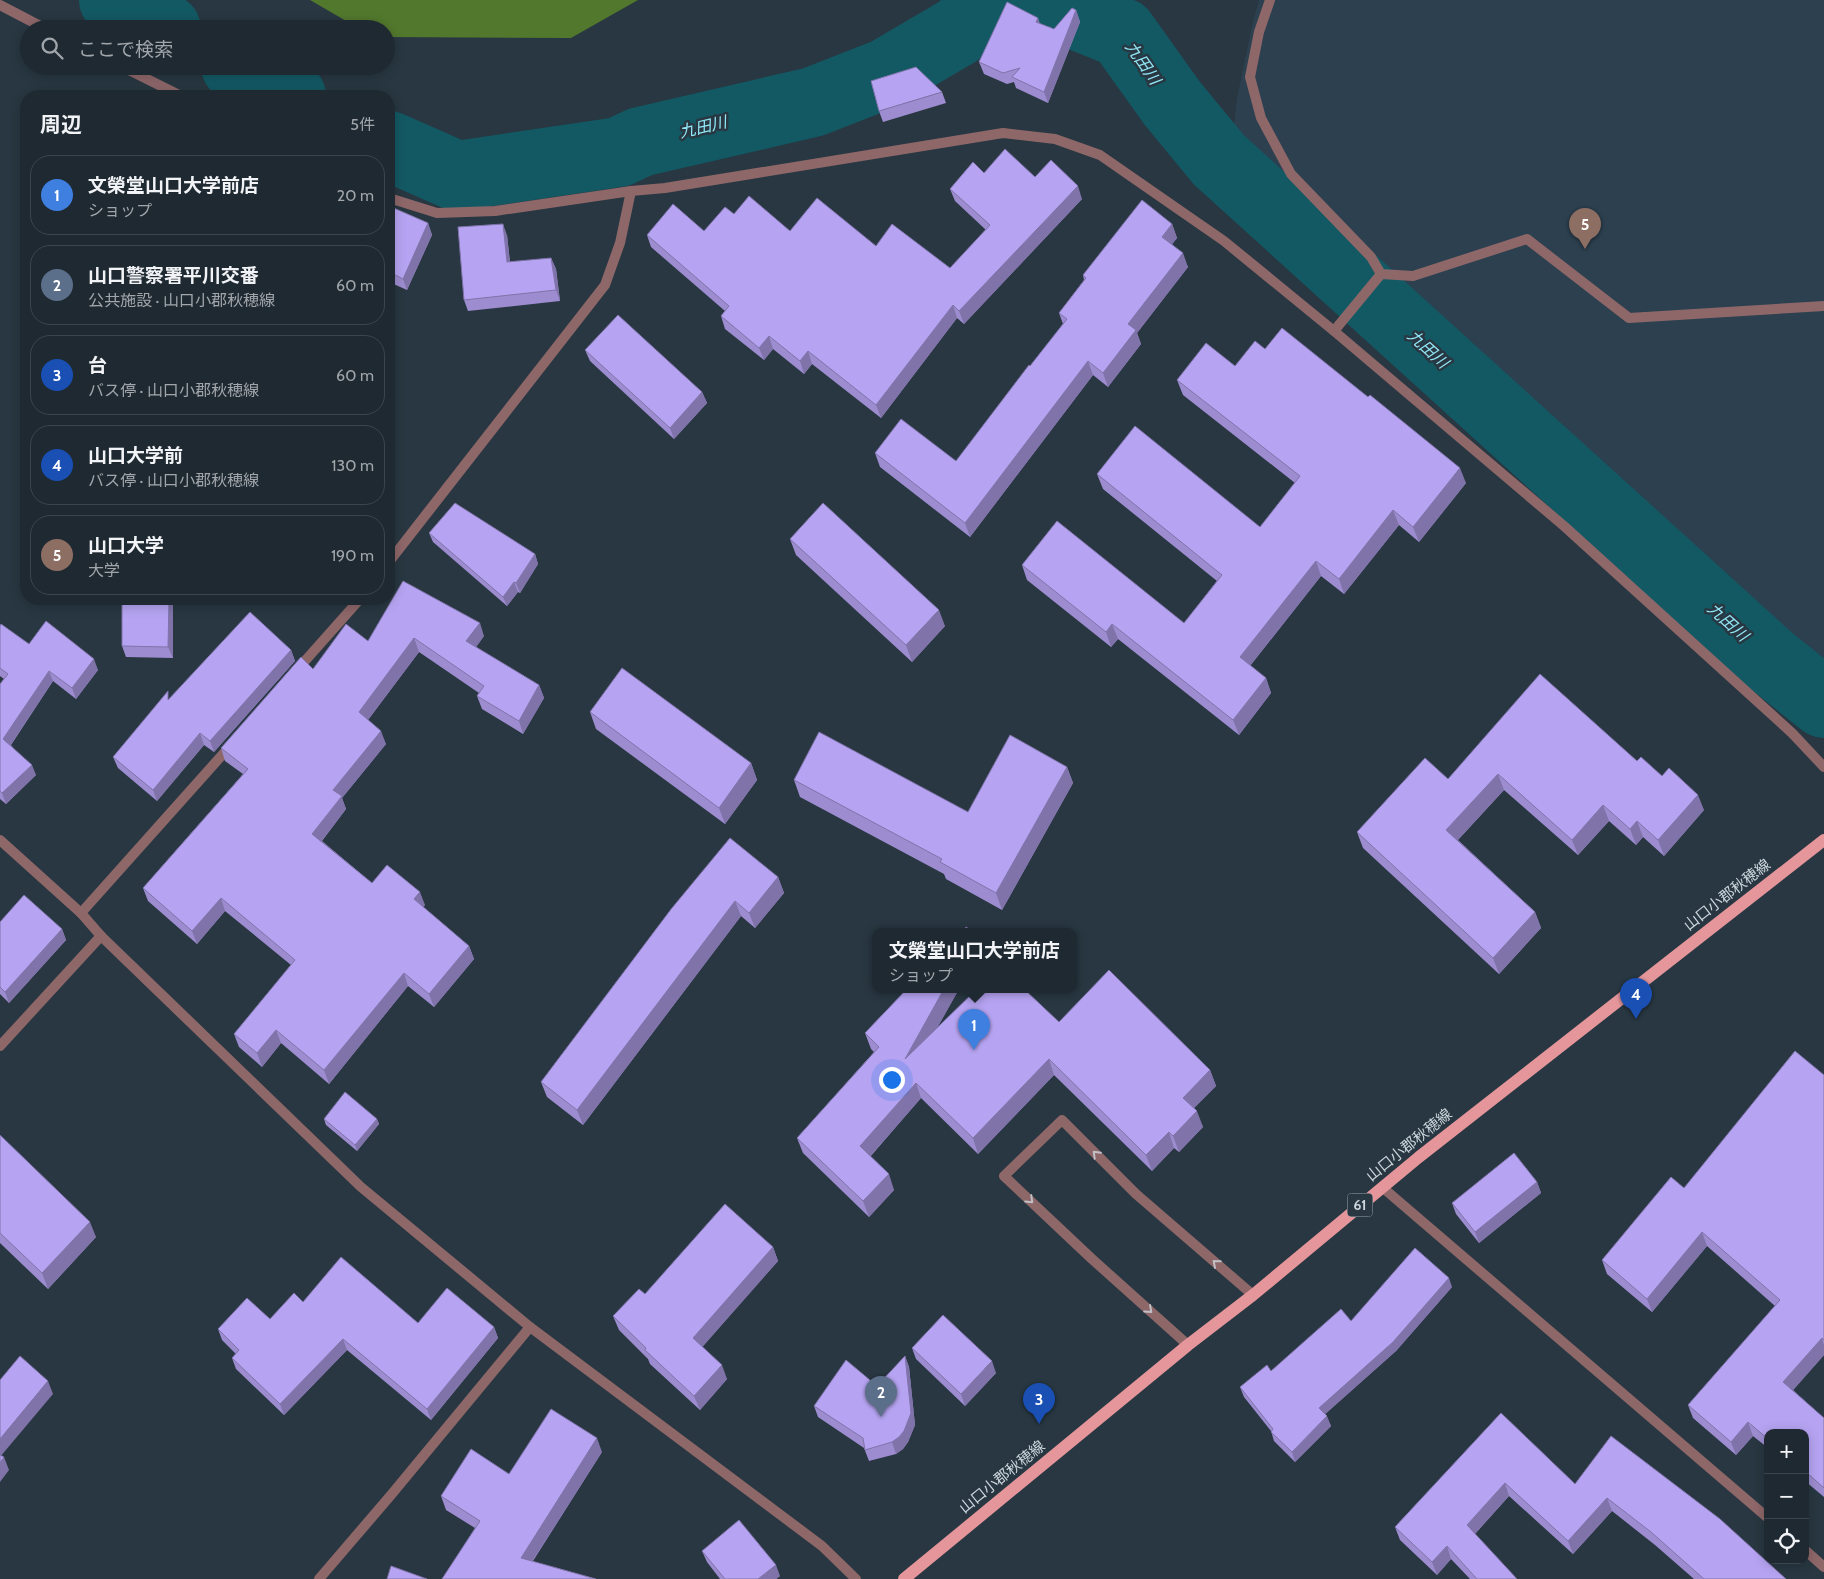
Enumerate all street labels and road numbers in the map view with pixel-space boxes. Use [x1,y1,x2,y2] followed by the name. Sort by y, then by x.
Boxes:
[1680,856,1774,934] street label: 山口小郡秋穂線
[1363,1105,1455,1185] street label: 山口小郡秋穂線
[1348,1194,1372,1216] road number: 61
[956,1437,1048,1517] street label: 山口小郡秋穂線

